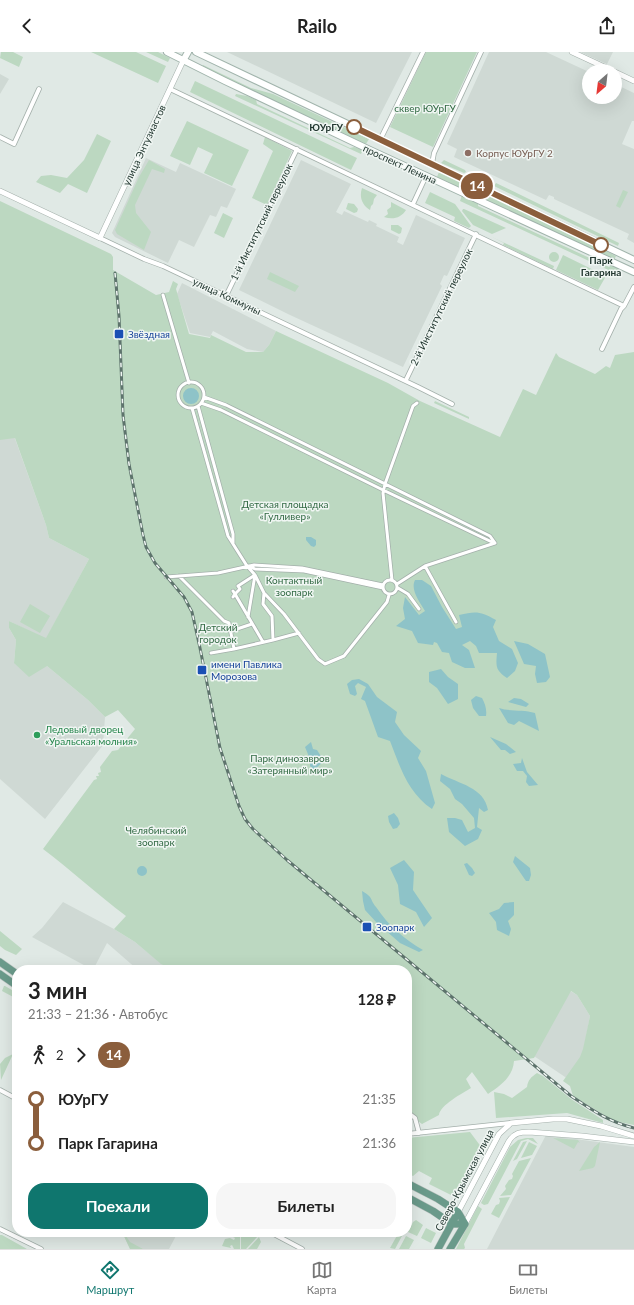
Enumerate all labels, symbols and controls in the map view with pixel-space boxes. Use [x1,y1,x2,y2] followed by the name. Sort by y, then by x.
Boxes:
[16,15,38,37] icon: back
[297,15,337,37] text: Railo
[596,15,618,37] icon: share
[582,64,622,104] north arrow
[582,64,622,104] map controls
[394,102,456,114] park label: сквер ЮУрГУ
[120,103,168,187] street label: улица Энтузиастов
[346,119,362,135] marker: ЮУрГУ
[309,121,344,133] place label: ЮУрГУ
[361,142,439,186] street label: проспект Ленина
[476,147,553,159] place label: Корпус ЮУрГУ 2
[463,148,473,158] marker: Корпус ЮУрГУ 2
[227,161,295,282] street label: 1-й Институтский переулок
[459,173,495,199] line badge: 14
[469,177,485,194] text: 14
[593,237,609,253] marker: Парк Гагарина
[407,246,475,367] street label: 2-й Институтский переулок
[581,254,621,278] place label: Парк Гагарина
[191,275,263,317] street label: улица Коммуны
[113,328,125,340] marker: Звёздная
[128,328,170,340] place label: Звёздная
[241,498,329,522] park label: Детская площадка «Гулливер»
[266,574,322,598] park label: Контактный зоопарк
[198,621,238,645] park label: Детский городок
[211,658,282,682] place label: имени Павлика Морозова
[196,664,208,676] marker: имени Павлика Морозова
[44,723,137,747] place label: Ледовый дворец «Уральская молния»
[32,730,42,740] marker: Ледовый дворец «Уральская молния»
[248,752,332,776] park label: Парк динозавров «Затерянный мир»
[125,824,187,848] park label: Челябинский зоопарк
[361,921,373,933] marker: Зоопарк
[376,921,415,933] place label: Зоопарк
[28,977,87,1004] text: 3 мин
[358,990,396,1008] text: 128 ₽
[28,1006,168,1022] text: 21:33 – 21:36 · Автобус
[28,1044,50,1066] icon: walk
[70,1044,92,1066] icon: forward
[106,1046,122,1063] text: 14
[56,1047,64,1063] text: 2
[58,1090,108,1108] text: ЮУрГУ
[363,1091,396,1107] text: 21:35
[432,1127,496,1233] street label: Северо-Крымская улица
[58,1134,158,1152] text: Парк Гагарина
[363,1135,396,1151] text: 21:36
[28,1183,208,1229] button: Поехали
[216,1183,396,1229] button: Билеты
[86,1259,134,1296] tab: Маршрут
[307,1259,337,1296] tab: Карта
[509,1259,548,1296] tab: Билеты

